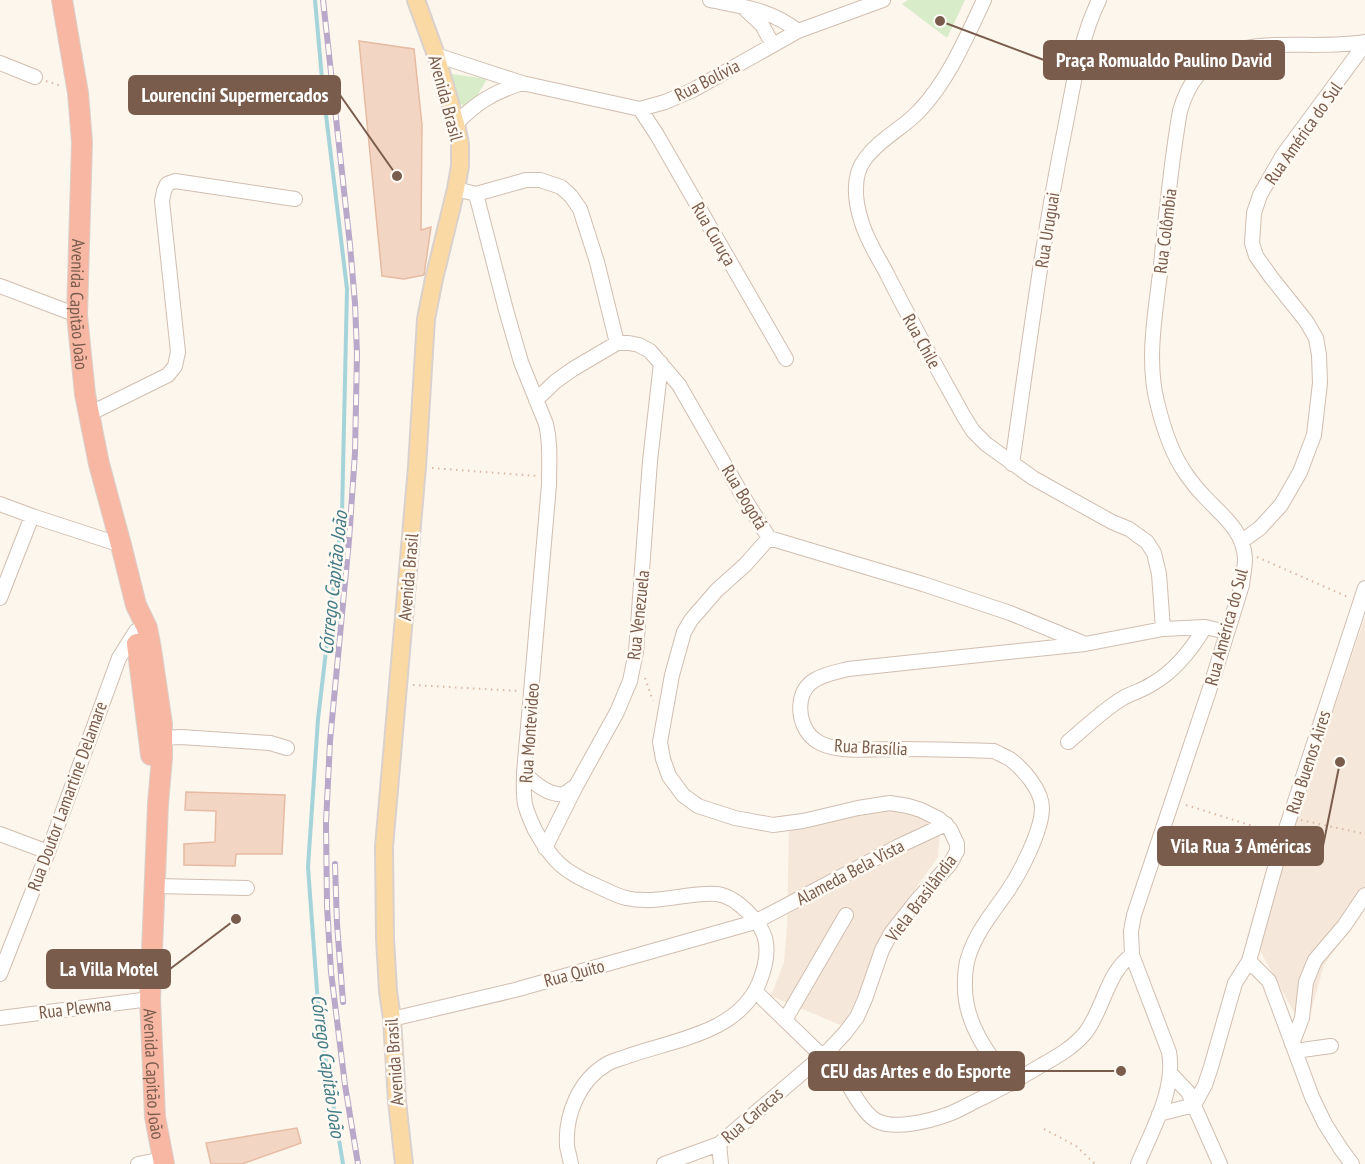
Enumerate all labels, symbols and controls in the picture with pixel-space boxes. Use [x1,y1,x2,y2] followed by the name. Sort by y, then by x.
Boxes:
[1044,41,1284,79] callout: Praça Romualdo Paulino David
[1056,47,1272,73] text: Praça Romualdo Paulino David
[424,53,469,144] street label: Avenida Brasil
[671,54,743,106] street label: Rua Bolívia
[129,76,340,114] callout: Lourencini Supermercados
[1259,77,1347,189] street label: Rua América do Sul
[141,82,329,108] text: Lourencini Supermercados
[1148,187,1182,275] street label: Rua Colômbia
[1030,191,1064,269] street label: Rua Uruguai
[687,198,741,270] street label: Rua Curuça
[65,239,94,371] street label: Avenida Capitão João
[898,310,946,372] street label: Rua Chile
[717,460,773,534] street label: Rua Bogotá
[313,509,354,656] water label: Córrego Capitão João
[393,531,423,622] street label: Avenida Brasil
[1199,565,1253,688] street label: Rua América do Sul
[622,569,654,661] street label: Rua Venezuela
[514,682,544,784] street label: Rua Montevideo
[22,698,112,894] street label: Rua Doutor Lamartine Delamare
[1281,707,1335,817] street label: Rua Buenos Aires
[834,734,908,760] street label: Rua Brasília
[1158,827,1323,865] callout: Vila Rua 3 Américas
[1170,833,1311,859] text: Vila Rua 3 Américas
[792,834,908,910] street label: Alameda Bela Vista
[880,850,961,947] street label: Viela Brasilândia
[47,950,170,988] callout: La Villa Motel
[541,954,607,992] street label: Rua Quito
[60,956,158,982] text: La Villa Motel
[37,992,113,1024] street label: Rua Plewna
[305,993,351,1141] water label: Córrego Capitão João
[139,1008,171,1141] street label: Avenida Capitão João
[379,1017,409,1107] street label: Avenida Brasil
[809,1052,1024,1090] callout: CEU das Artes e do Esporte
[821,1058,1011,1084] text: CEU das Artes e do Esporte
[716,1082,788,1148] street label: Rua Caracas

